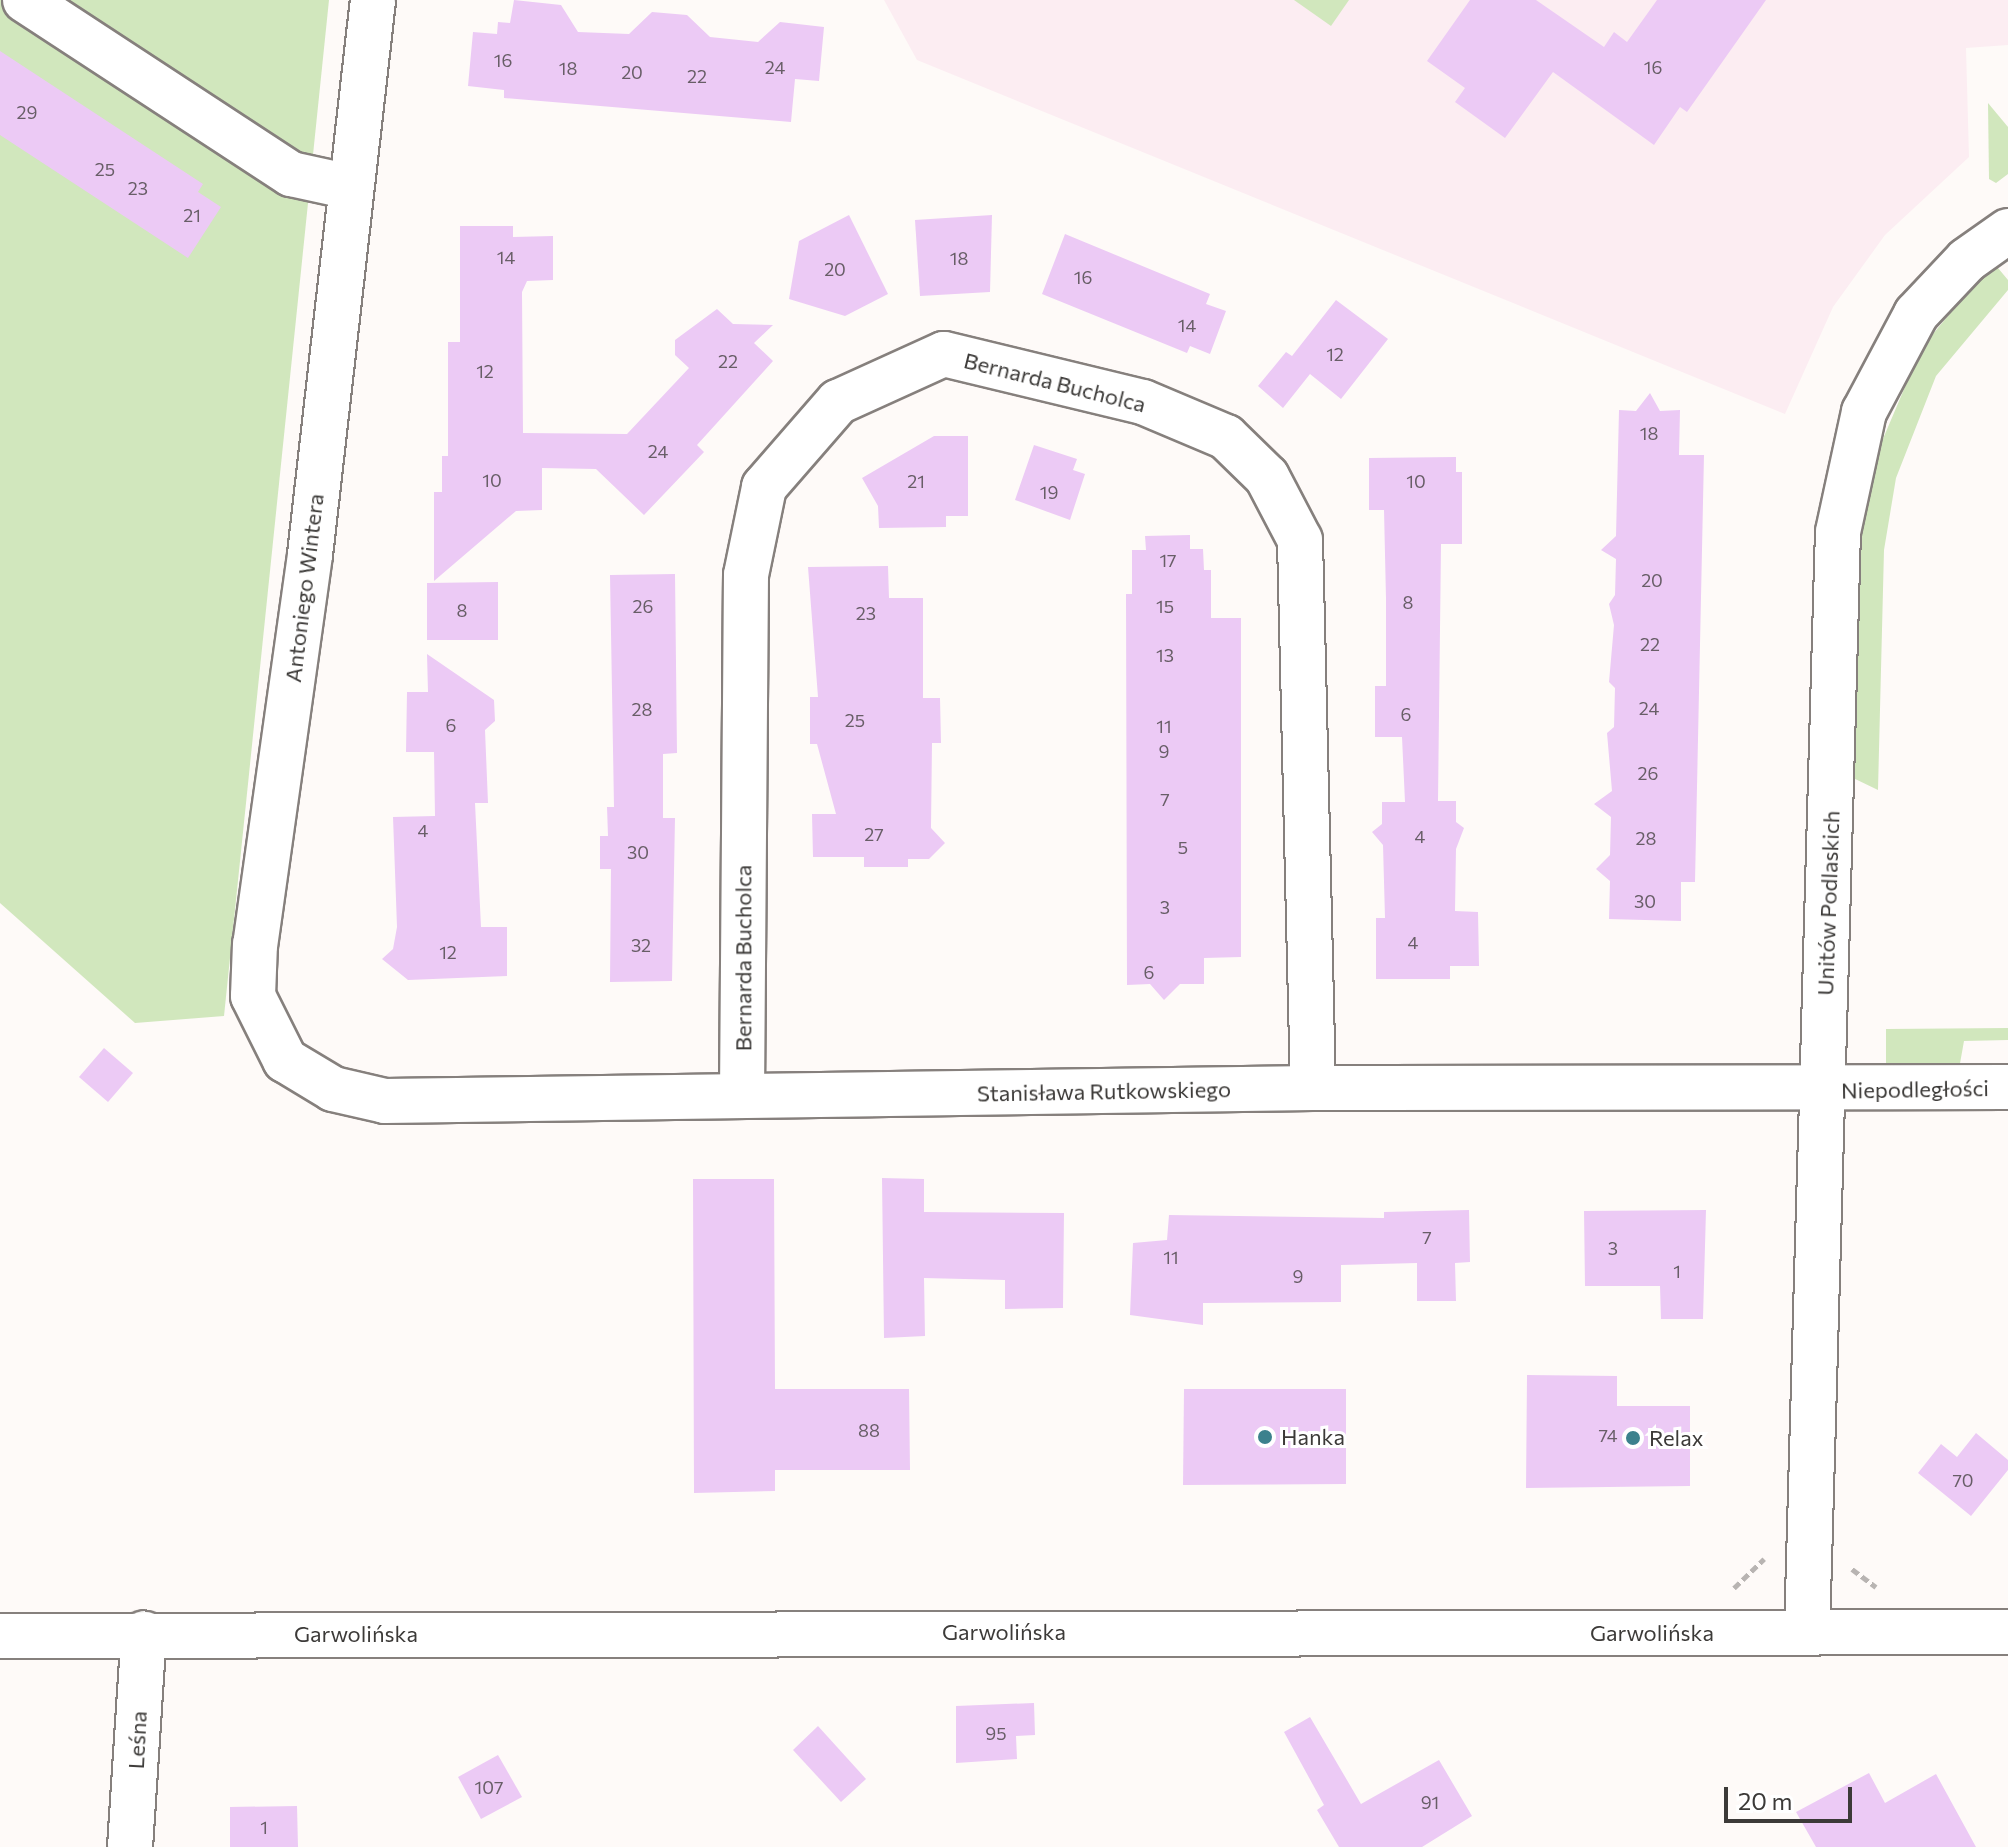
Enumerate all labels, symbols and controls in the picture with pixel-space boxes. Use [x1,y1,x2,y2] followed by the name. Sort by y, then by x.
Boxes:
[494,49,512,71] house number: 16
[765,56,785,78] house number: 24
[1644,56,1662,78] house number: 16
[559,57,577,79] house number: 18
[621,61,643,83] house number: 20
[687,65,707,87] house number: 22
[17,101,37,123] house number: 29
[95,158,115,180] house number: 25
[128,177,148,199] house number: 23
[183,204,201,226] house number: 21
[497,246,515,268] house number: 14
[950,247,968,269] house number: 18
[824,258,846,280] house number: 20
[1074,266,1092,288] house number: 16
[1178,314,1196,336] house number: 14
[1326,343,1344,365] house number: 12
[961,347,1149,417] street label: Bernarda Bucholca
[718,350,738,372] house number: 22
[476,360,494,382] house number: 12
[1640,422,1658,444] house number: 18
[648,440,668,462] house number: 24
[482,469,502,491] house number: 10
[907,470,925,492] house number: 21
[1406,470,1426,492] house number: 10
[1040,481,1058,503] house number: 19
[279,492,329,684] street label: Antoniego Wintera
[1159,549,1177,571] house number: 17
[1641,569,1663,591] house number: 20
[1403,591,1413,613] house number: 8
[633,595,653,617] house number: 26
[1156,595,1174,617] house number: 15
[457,599,467,621] house number: 8
[856,602,876,624] house number: 23
[1640,633,1660,655] house number: 22
[1156,644,1174,666] house number: 13
[1639,697,1659,719] house number: 24
[632,698,652,720] house number: 28
[1401,703,1411,725] house number: 6
[845,709,865,731] house number: 25
[446,714,456,736] house number: 6
[1156,715,1172,737] house number: 11
[1159,740,1169,762] house number: 9
[1638,762,1658,784] house number: 26
[1160,788,1170,810] house number: 7
[1812,810,1844,996] street label: Unitów Podlaskich
[418,819,428,841] house number: 4
[864,823,884,845] house number: 27
[1415,825,1425,847] house number: 4
[1636,827,1656,849] house number: 28
[1178,836,1188,858] house number: 5
[627,841,649,863] house number: 30
[730,865,756,1051] street label: Bernarda Bucholca
[1634,890,1656,912] house number: 30
[1160,896,1170,918] house number: 3
[1408,931,1418,953] house number: 4
[631,934,651,956] house number: 32
[439,941,457,963] house number: 12
[1144,961,1154,983] house number: 6
[1841,1075,1989,1103] street label: Niepodległości
[977,1076,1231,1106] street label: Stanisława Rutkowskiego
[1422,1226,1432,1248] house number: 7
[1608,1237,1618,1259] house number: 3
[1163,1246,1179,1268] house number: 11
[1673,1260,1681,1282] house number: 1
[1293,1265,1303,1287] house number: 9
[858,1419,880,1441] house number: 88
[1281,1424,1345,1450] place label: Hanka
[1598,1424,1618,1446] house number: 74
[1649,1425,1703,1451] place label: Relax
[1256,1428,1274,1446] marker: Hanka
[1624,1429,1642,1447] marker: Relax
[1952,1469,1974,1491] house number: 70
[942,1619,1066,1645] street label: Garwolińska
[1590,1620,1714,1646] street label: Garwolińska
[294,1621,418,1647] street label: Garwolińska
[122,1710,152,1770] street label: Leśna
[985,1722,1007,1744] house number: 95
[1728,1771,1856,1821] scale bar
[475,1776,503,1798] house number: 107
[1738,1786,1792,1815] text: 20 m
[1421,1791,1439,1813] house number: 91
[260,1816,268,1838] house number: 1

